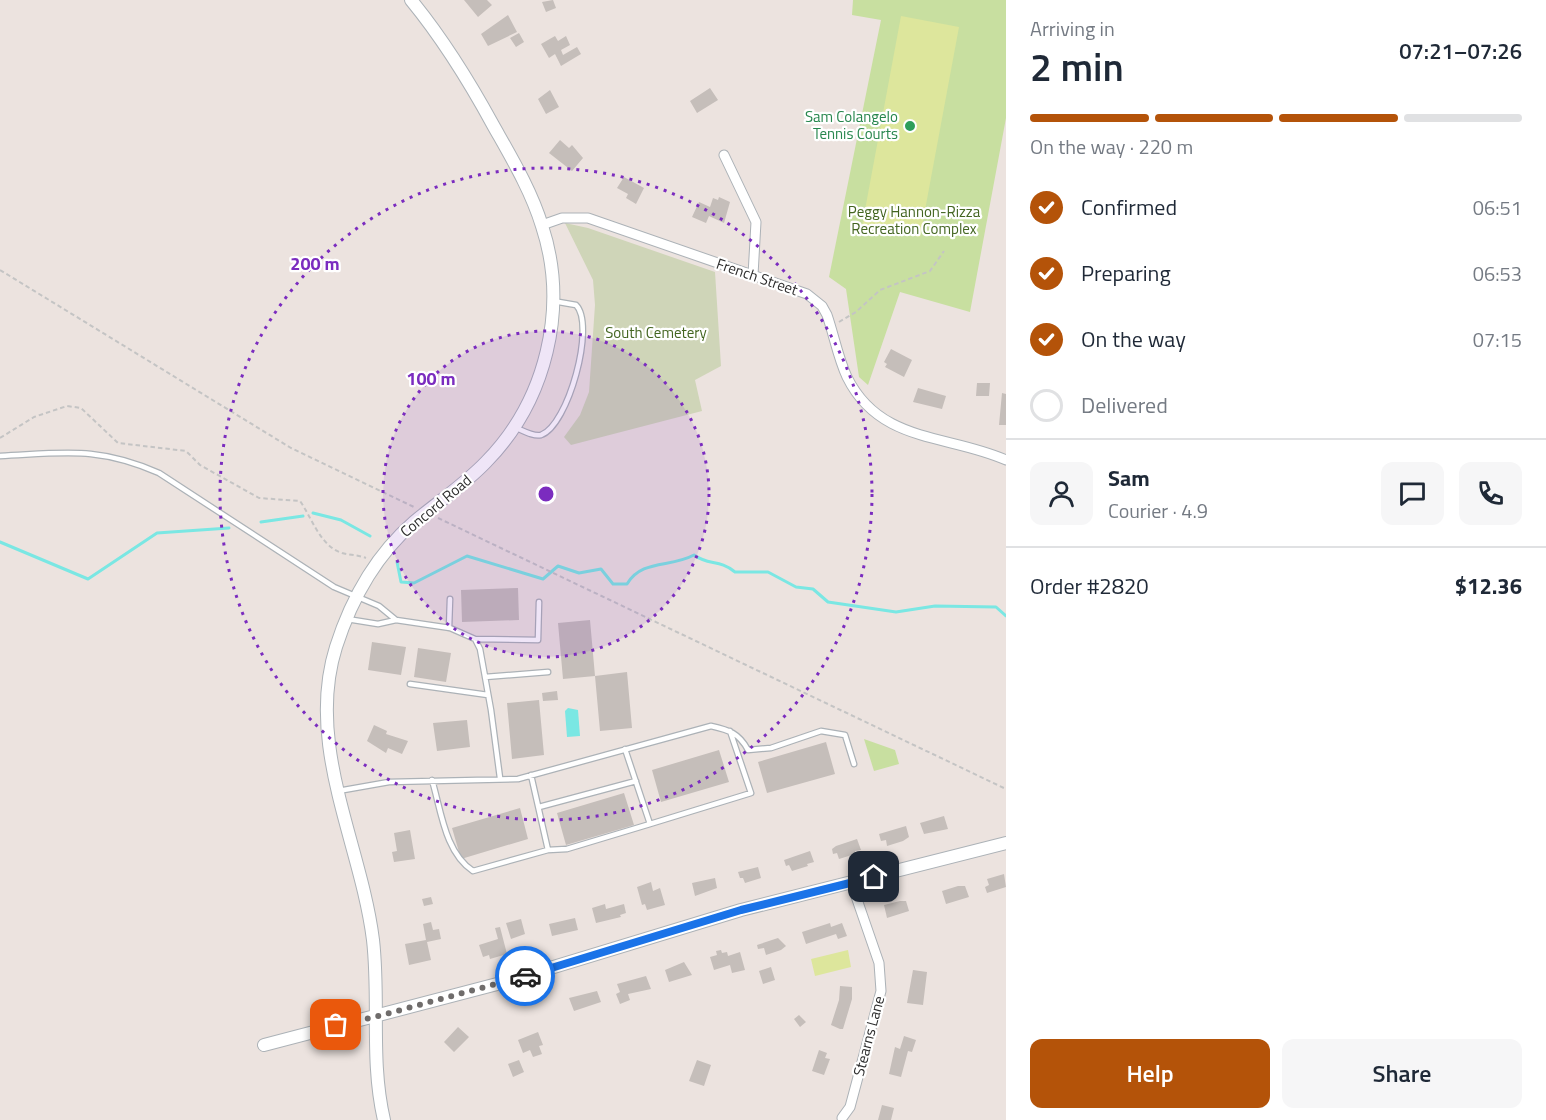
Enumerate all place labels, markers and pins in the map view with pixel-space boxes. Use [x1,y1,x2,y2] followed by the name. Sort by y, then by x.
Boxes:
[805,105,898,145] place label: Sam Colangelo Tennis Courts
[903,119,917,133] marker: Sam Colangelo Tennis Courts
[536,484,556,504] centre of rings
[848,851,899,902] pin
[310,999,361,1050] pin

